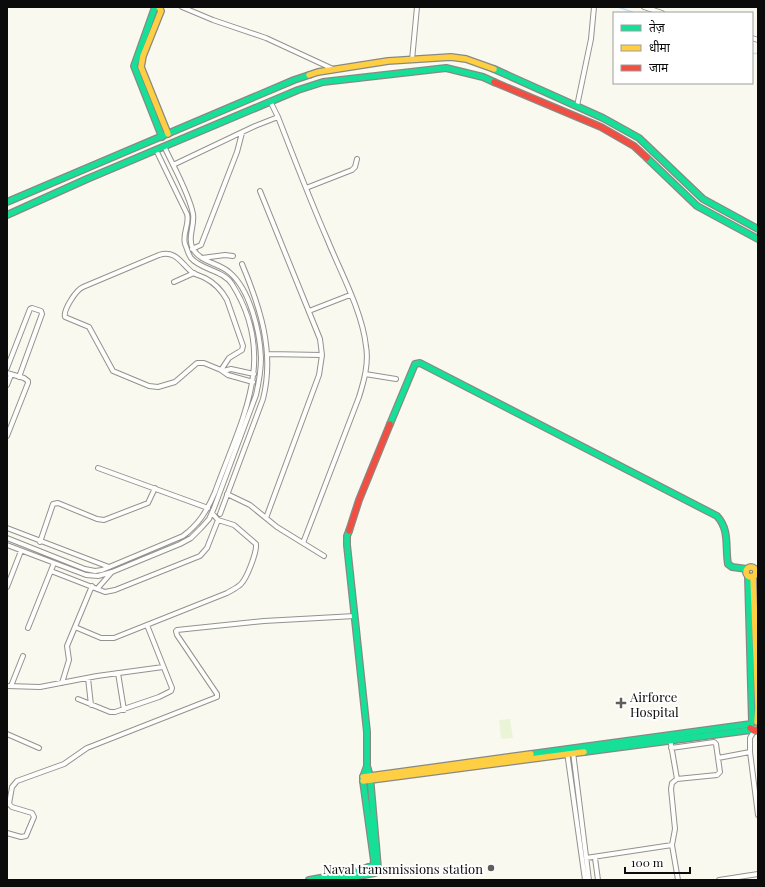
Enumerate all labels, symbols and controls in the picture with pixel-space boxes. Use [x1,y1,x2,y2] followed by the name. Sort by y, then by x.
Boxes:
[613,12,753,84] legend
[649,19,666,35] text: तेज़
[649,39,671,55] text: धीमा
[649,59,669,75] text: जाम
[629,688,679,720] place label: Airforce Hospital
[615,697,627,709] marker: Airforce Hospital
[625,849,690,875] scale bar
[631,854,664,870] text: 100 m
[323,860,483,877] place label: Naval transmissions station
[486,863,496,873] marker: Naval transmissions station

